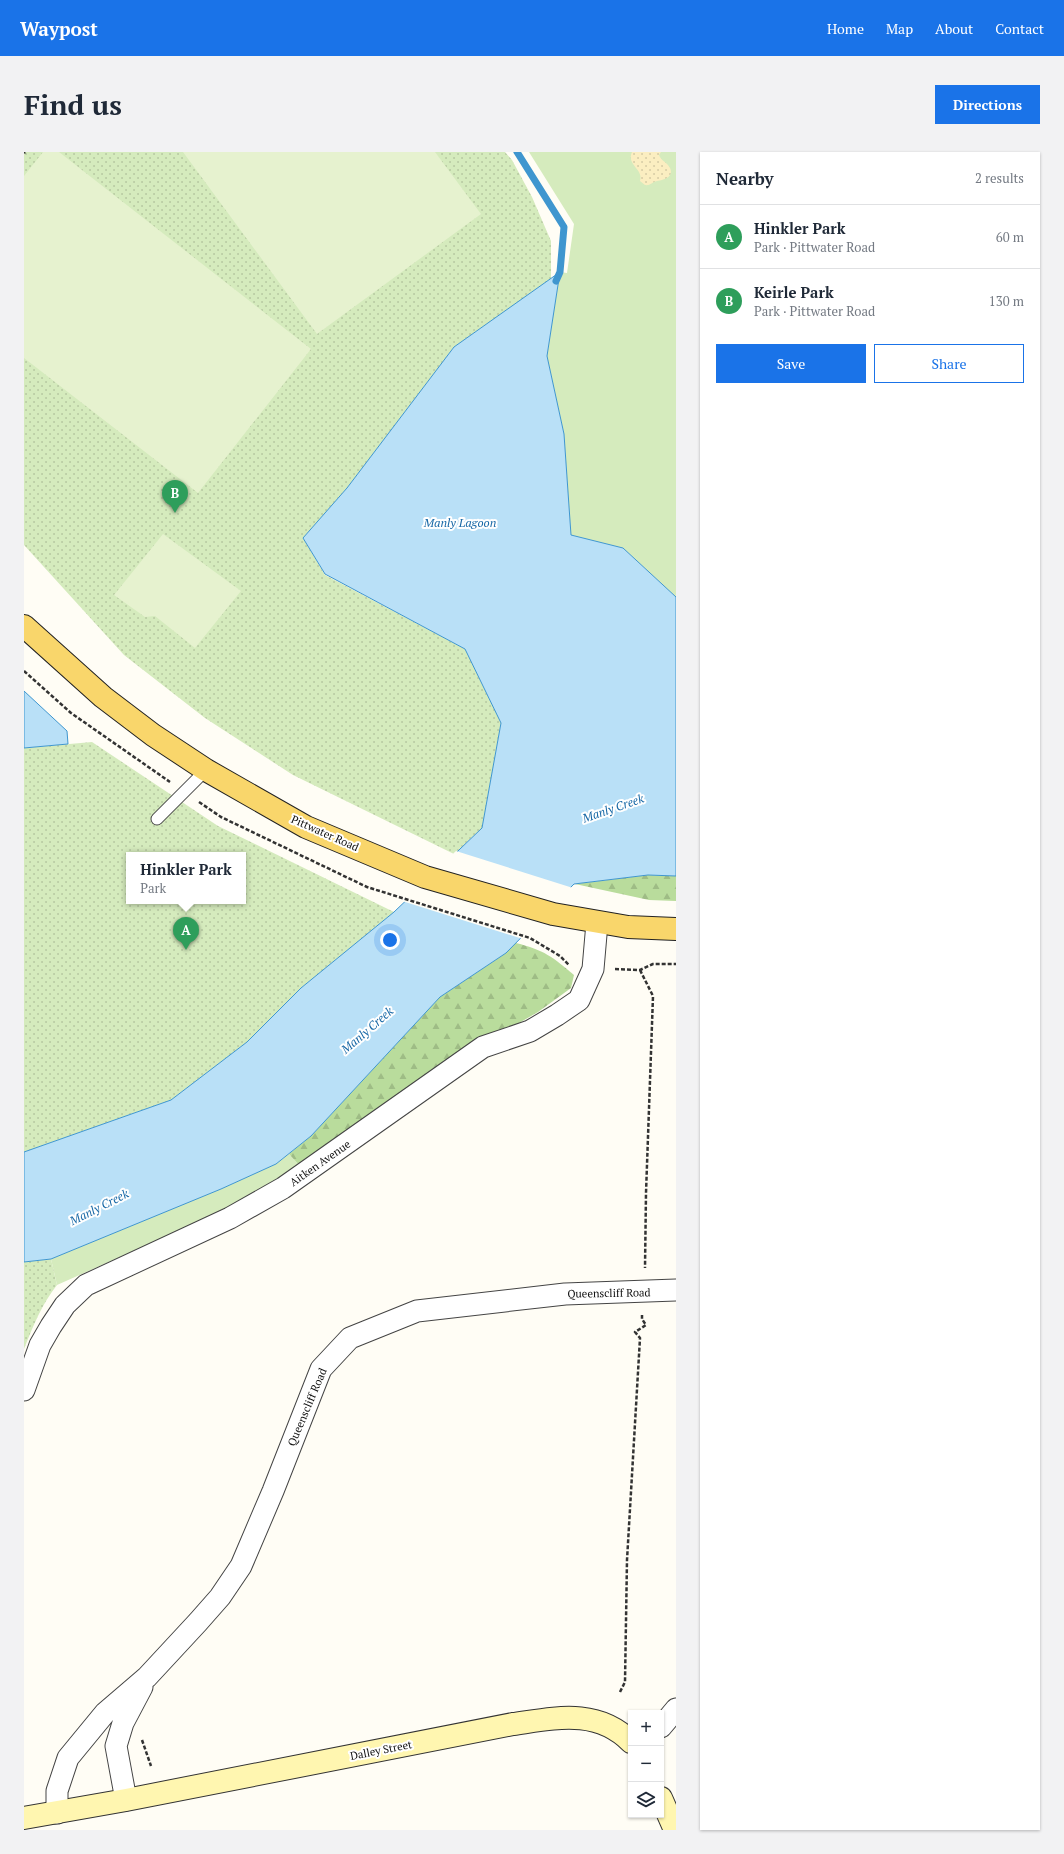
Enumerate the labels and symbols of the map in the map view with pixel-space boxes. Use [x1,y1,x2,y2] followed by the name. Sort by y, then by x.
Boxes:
[162,480,188,513] pin: B
[423,515,496,530] water label: Manly Lagoon
[579,790,646,826] water label: Manly Creek
[289,812,361,854] street label: Pittwater Road
[173,917,199,950] pin: A
[380,930,400,950] your location
[337,1003,396,1057] water label: Manly Creek
[287,1137,353,1189] street label: Aitken Avenue
[66,1186,131,1229] water label: Manly Creek
[567,1285,651,1301] street label: Queenscliff Road
[284,1366,330,1448] street label: Queenscliff Road
[349,1737,413,1763] street label: Dalley Street

